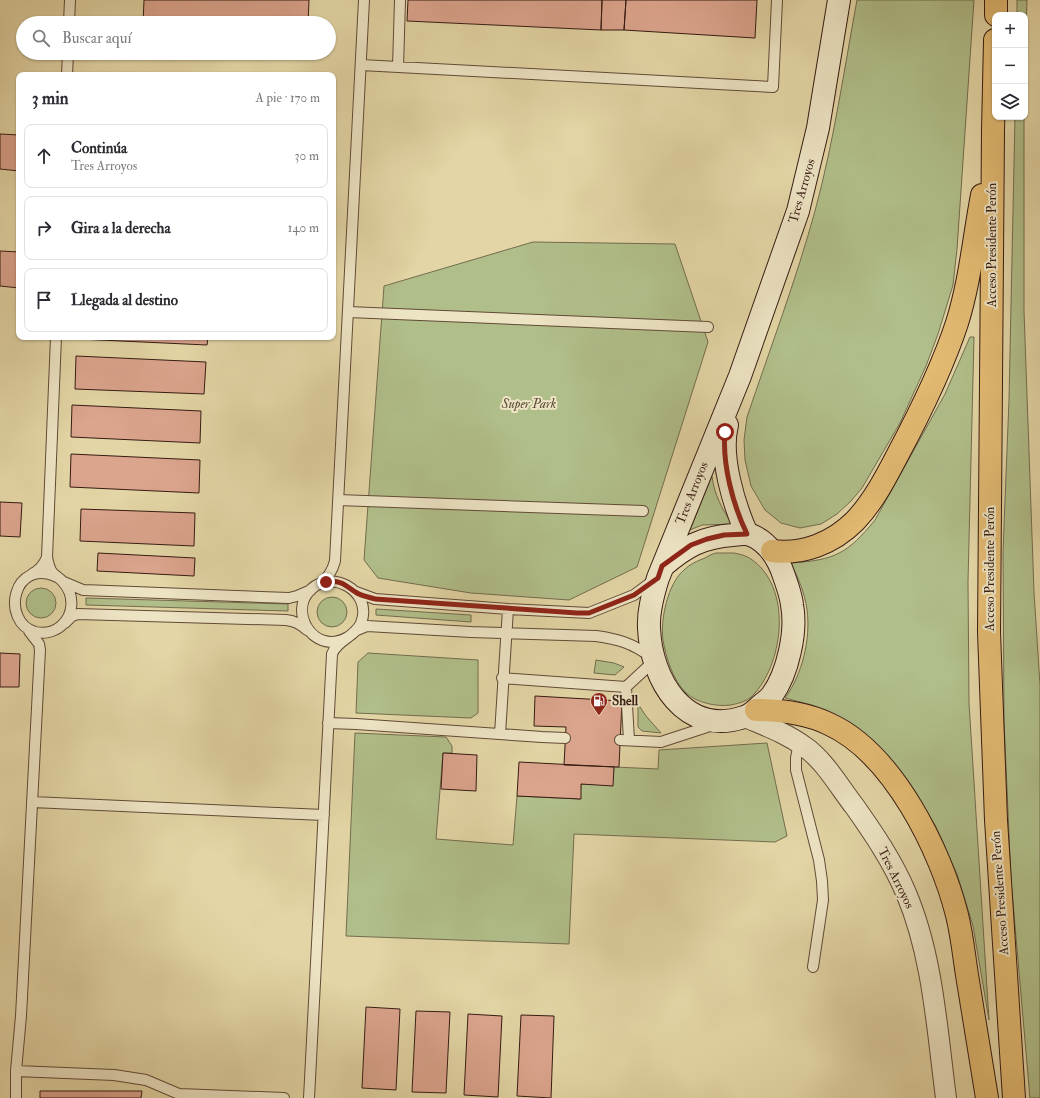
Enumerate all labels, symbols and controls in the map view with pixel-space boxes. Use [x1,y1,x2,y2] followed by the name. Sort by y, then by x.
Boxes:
[992,12,1028,120] map controls
[992,12,1028,48] button: +
[16,16,336,60] search box
[30,27,52,49] icon: search
[62,29,131,48] text: Buscar aquí
[992,48,1028,84] button: −
[992,84,1028,120] button: layers
[32,88,69,109] text: 3 min
[256,90,320,106] text: A pie · 170 m
[71,139,127,158] text: Continúa
[33,145,55,167] icon: ahead
[295,148,319,164] text: 30 m
[785,156,820,225] street label: Tres Arroyos
[71,158,137,174] text: Tres Arroyos
[984,182,1000,308] street label: Acceso Presidente Perón
[33,217,55,239] icon: right
[71,219,171,238] text: Gira a la derecha
[288,220,319,236] text: 140 m
[33,289,55,311] icon: arrive
[71,291,178,310] text: Llegada al destino
[501,396,556,412] park label: Super Park
[716,423,734,441] route start
[672,459,713,527] street label: Tres Arroyos
[982,506,998,632] street label: Acceso Presidente Perón
[317,573,335,591] route end
[589,691,609,716] fuel station icon: Shell
[612,693,639,709] place label: Shell
[988,830,1012,957] street label: Acceso Presidente Perón
[873,845,918,912] street label: Tres Arroyos

